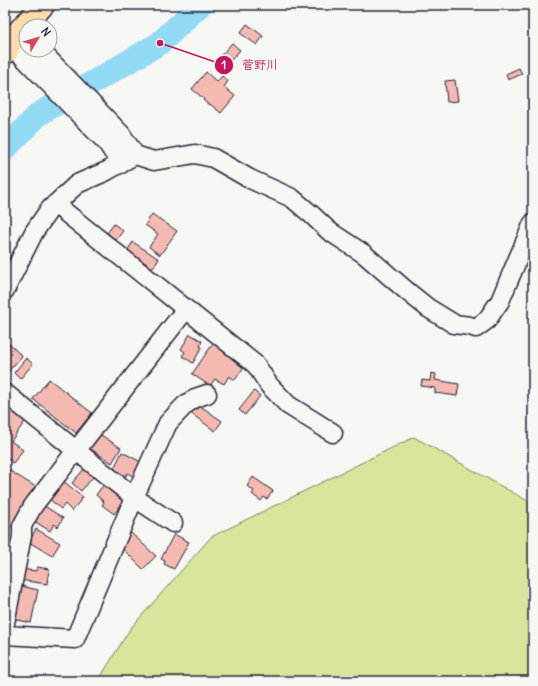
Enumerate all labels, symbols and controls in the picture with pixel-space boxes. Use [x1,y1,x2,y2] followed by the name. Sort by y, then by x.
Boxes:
[18,18,58,58] north arrow
[38,25,54,39] text: N
[214,53,286,77] callout: 菅野川
[222,57,226,72] text: 1
[242,57,278,72] text: 菅野川

